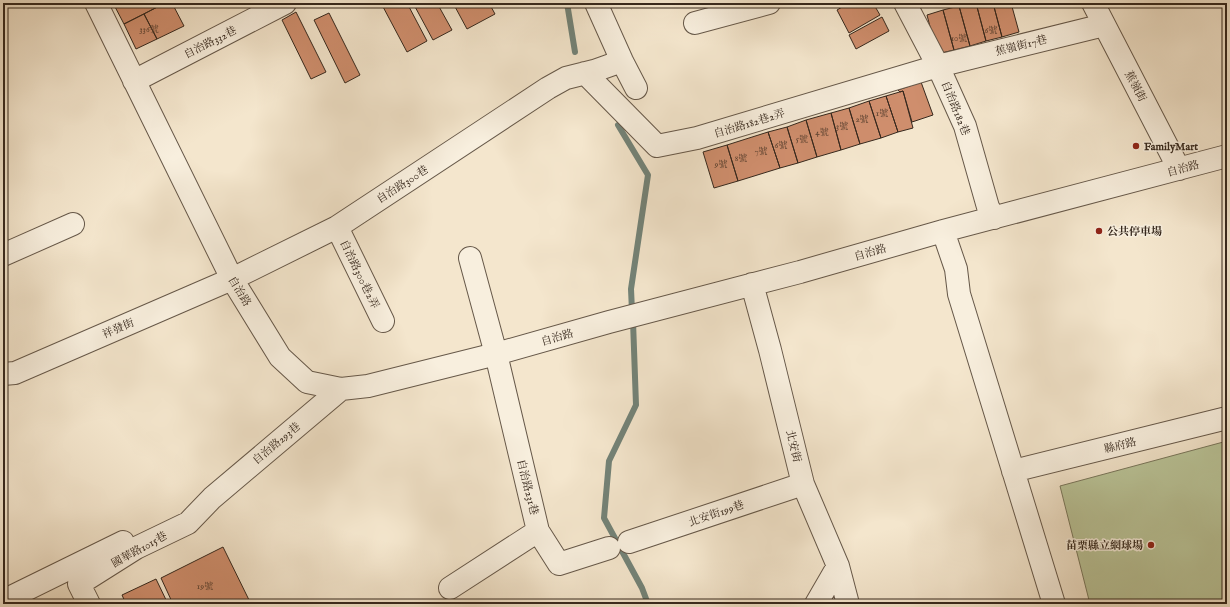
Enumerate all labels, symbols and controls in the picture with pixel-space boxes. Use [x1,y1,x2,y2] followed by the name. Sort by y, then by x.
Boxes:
[139,24,159,35] house number: 336號
[182,24,239,62] street label: 自治路332巷
[985,25,997,36] house number: 6號
[951,33,967,44] house number: 10號
[994,33,1049,59] street label: 蕉嶺街17巷
[1121,69,1149,104] street label: 蕉嶺街
[938,79,972,138] street label: 自治路182巷
[712,106,787,141] street label: 自治路182巷2弄
[876,108,888,119] house number: 1號
[855,114,869,125] house number: 2號
[836,121,848,132] house number: 3號
[815,127,829,138] house number: 4號
[796,134,808,145] house number: 5號
[775,140,787,151] house number: 6號
[1144,140,1198,154] place label: FamilyMart
[1131,141,1141,151] marker: FamilyMart
[754,146,768,157] house number: 7號
[735,153,747,164] house number: 8號
[1166,158,1201,180] street label: 自治路
[714,159,727,170] house number: 9號
[374,163,431,207] street label: 自治路300巷
[1107,225,1162,239] place label: 公共停車場
[1094,226,1104,236] marker: 公共停車場
[336,238,382,311] street label: 自治路300巷2弄
[852,242,888,264] street label: 自治路
[225,274,254,309] street label: 自治路
[100,316,136,342] street label: 祥發街
[539,327,575,349] street label: 自治路
[250,420,303,468] street label: 自治路293巷
[782,429,804,464] street label: 北安街
[1103,435,1138,457] street label: 縣府路
[513,458,541,517] street label: 自治路231巷
[687,498,746,530] street label: 北安街199巷
[109,529,170,571] street label: 國華路1015巷
[1066,539,1143,553] place label: 苗栗縣立網球場
[1146,540,1156,550] marker: 苗栗縣立網球場
[197,581,213,592] house number: 19號

